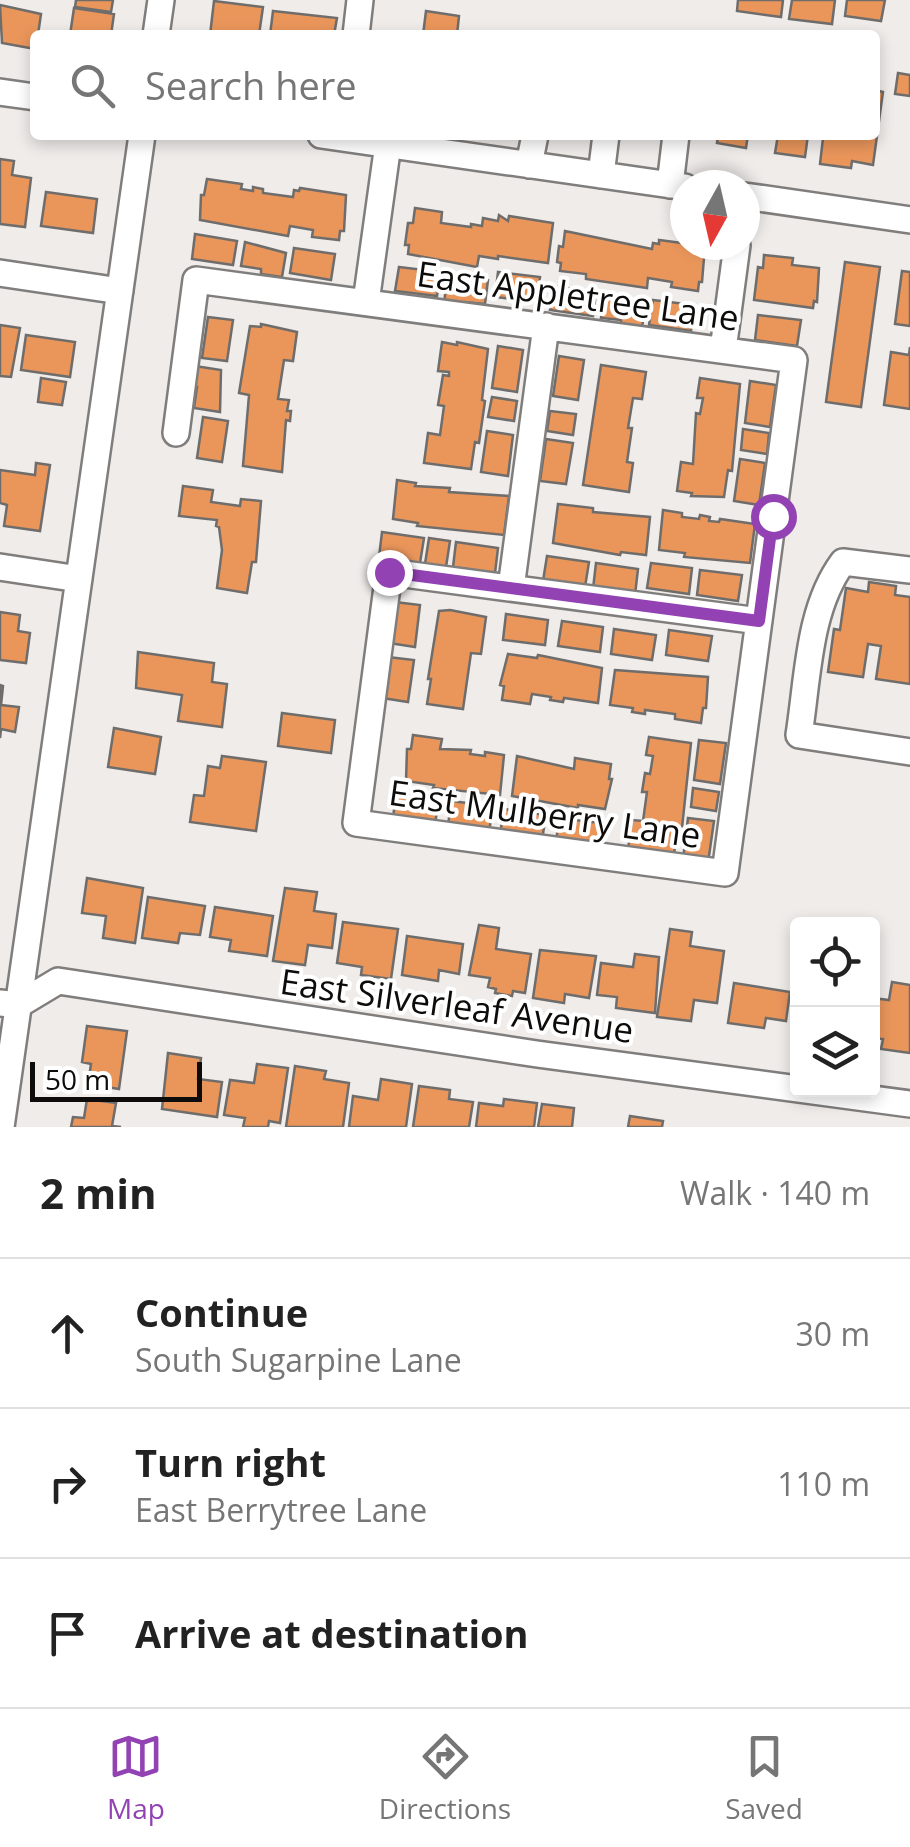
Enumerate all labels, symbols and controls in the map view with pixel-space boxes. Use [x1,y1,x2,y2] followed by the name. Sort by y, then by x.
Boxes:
[30,30,880,140] search box
[65,58,120,113] icon: search
[145,59,357,111] text: Search here
[670,170,760,260] north arrow
[414,249,742,341] street label: East Appletree Lane
[751,494,797,540] route start
[367,550,413,596] route end
[386,768,704,858] street label: East Mulberry Lane
[790,917,880,1097] map controls
[790,917,880,1007] button: locate
[277,957,637,1053] street label: East Silverleaf Avenue
[790,1007,880,1097] button: layers
[30,1057,202,1102] scale bar
[45,1060,110,1098] text: 50 m
[40,1164,157,1221] text: 2 min
[680,1171,870,1214] text: Walk · 140 m
[135,1286,308,1338] text: Continue
[40,1306,95,1361] icon: ahead
[795,1312,870,1355] text: 30 m
[135,1338,462,1381] text: South Sugarpine Lane
[135,1436,326,1488] text: Turn right
[40,1456,95,1511] icon: right
[777,1462,870,1505] text: 110 m
[135,1488,427,1531] text: East Berrytree Lane
[40,1606,95,1661] icon: arrive
[135,1607,529,1659] text: Arrive at destination
[107,1729,165,1827] tab: Map
[379,1729,511,1827] tab: Directions
[725,1729,803,1827] tab: Saved

